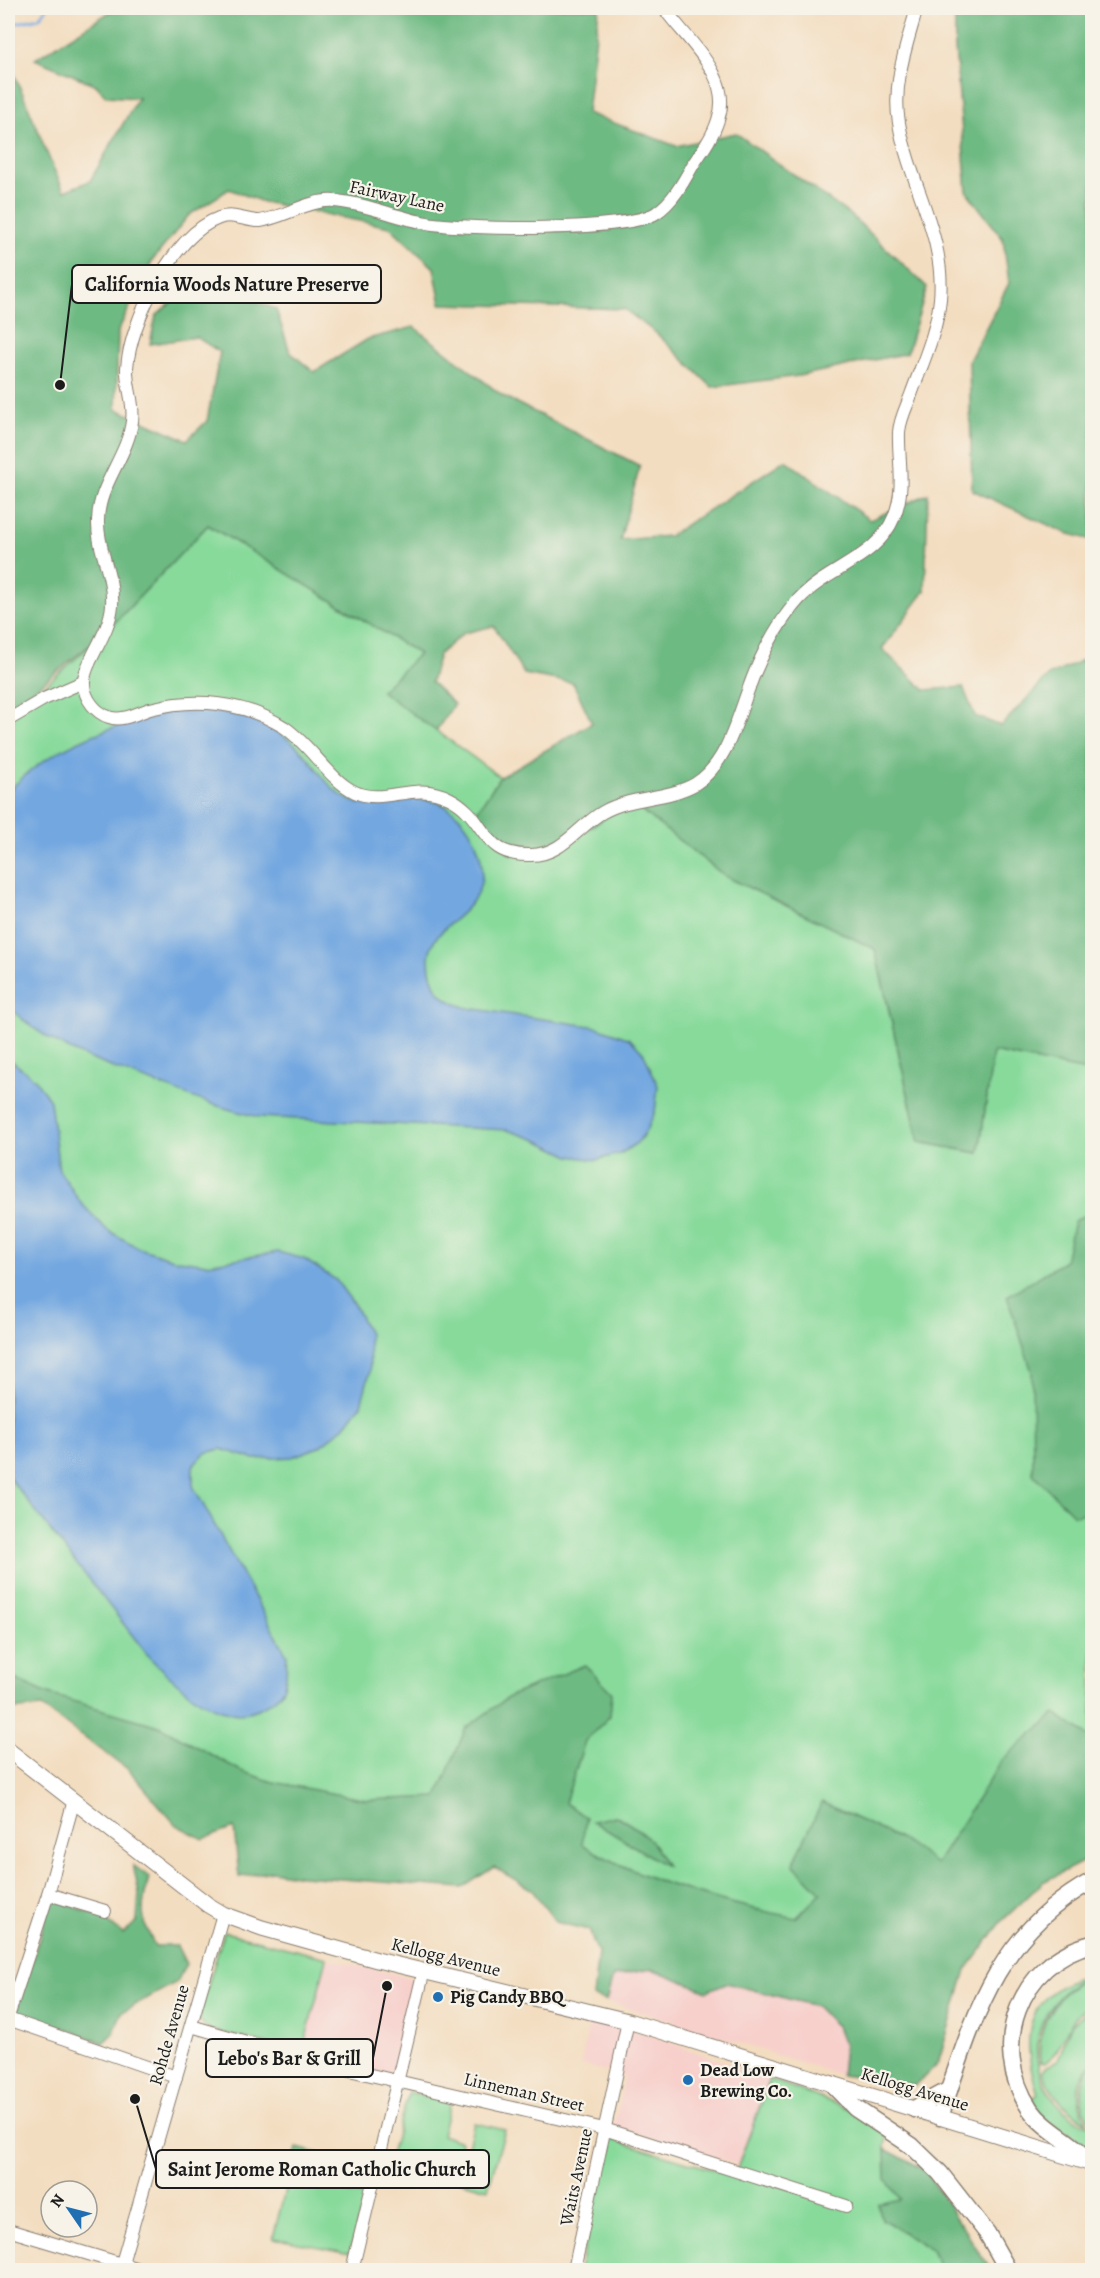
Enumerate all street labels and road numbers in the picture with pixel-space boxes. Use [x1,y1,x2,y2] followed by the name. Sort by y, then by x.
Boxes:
[347,174,447,218] street label: Fairway Lane
[389,1932,503,1982] street label: Kellogg Avenue
[143,1982,195,2088] street label: Rohde Avenue
[858,2061,972,2117] street label: Kellogg Avenue
[461,2066,587,2118] street label: Linneman Street
[554,2126,598,2229] street label: Waits Avenue

